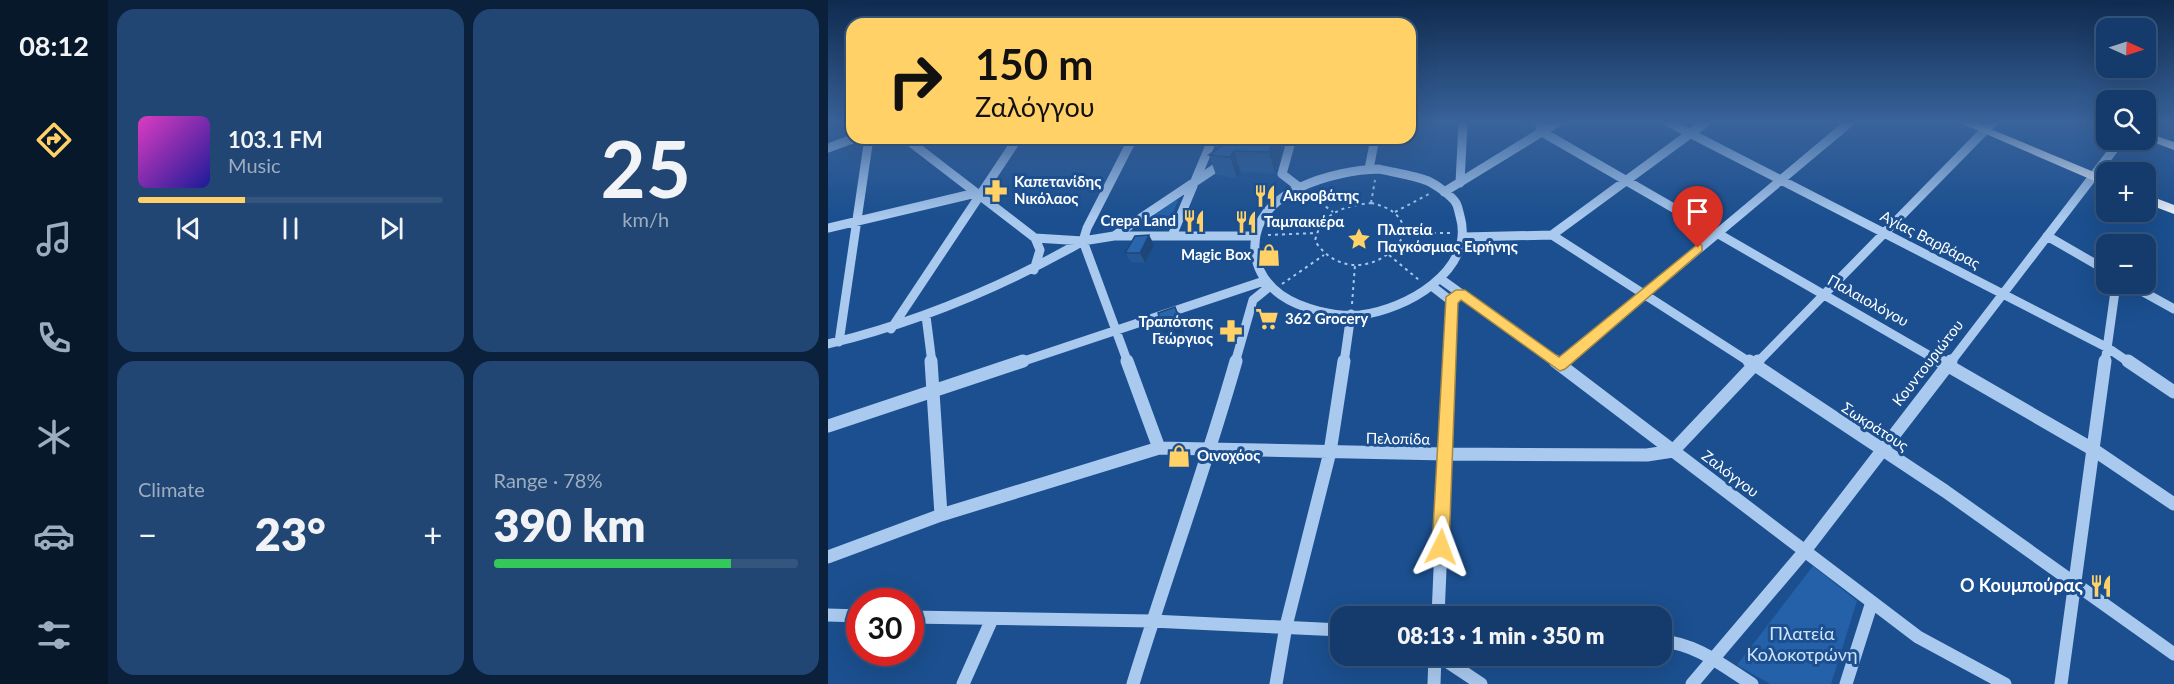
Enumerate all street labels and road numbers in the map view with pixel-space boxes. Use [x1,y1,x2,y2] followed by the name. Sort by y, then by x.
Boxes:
[1878,206,1983,272] street label: Αγίας Βαρβάρας
[1825,270,1912,330] street label: Παλαιολόγου
[1888,316,1966,409] street label: Κουντουριώτου
[1839,398,1912,454] street label: Σωκράτους
[1366,428,1431,448] street label: Πελοπίδα
[1699,446,1763,500] street label: Ζαλόγγου

